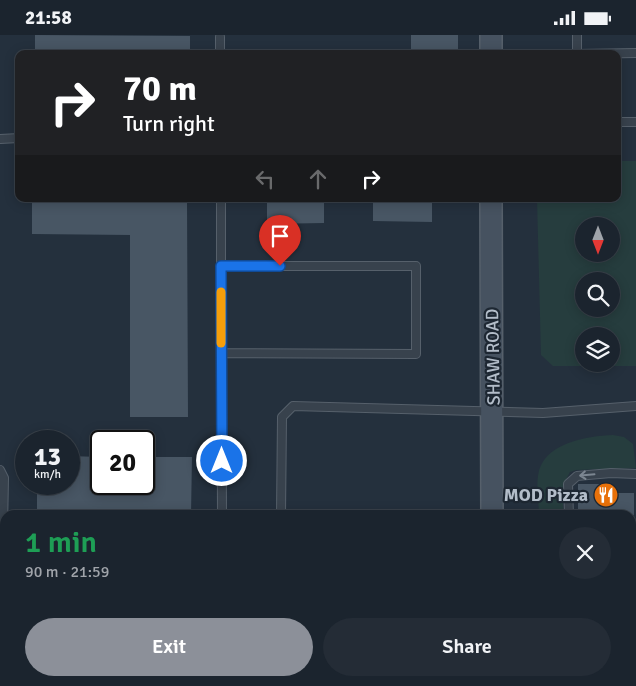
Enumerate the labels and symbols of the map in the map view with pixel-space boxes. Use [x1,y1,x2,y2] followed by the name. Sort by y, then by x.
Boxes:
[259,215,301,266] pin
[575,217,620,263] north arrow
[481,308,505,406] street label: SHAW ROAD
[90,430,155,495] speed limit sign: 20
[195,434,247,486] position arrow
[580,470,596,480] one-way arrow
[593,482,619,508] restaurant icon: MOD Pizza
[504,484,588,506] place label: MOD Pizza

